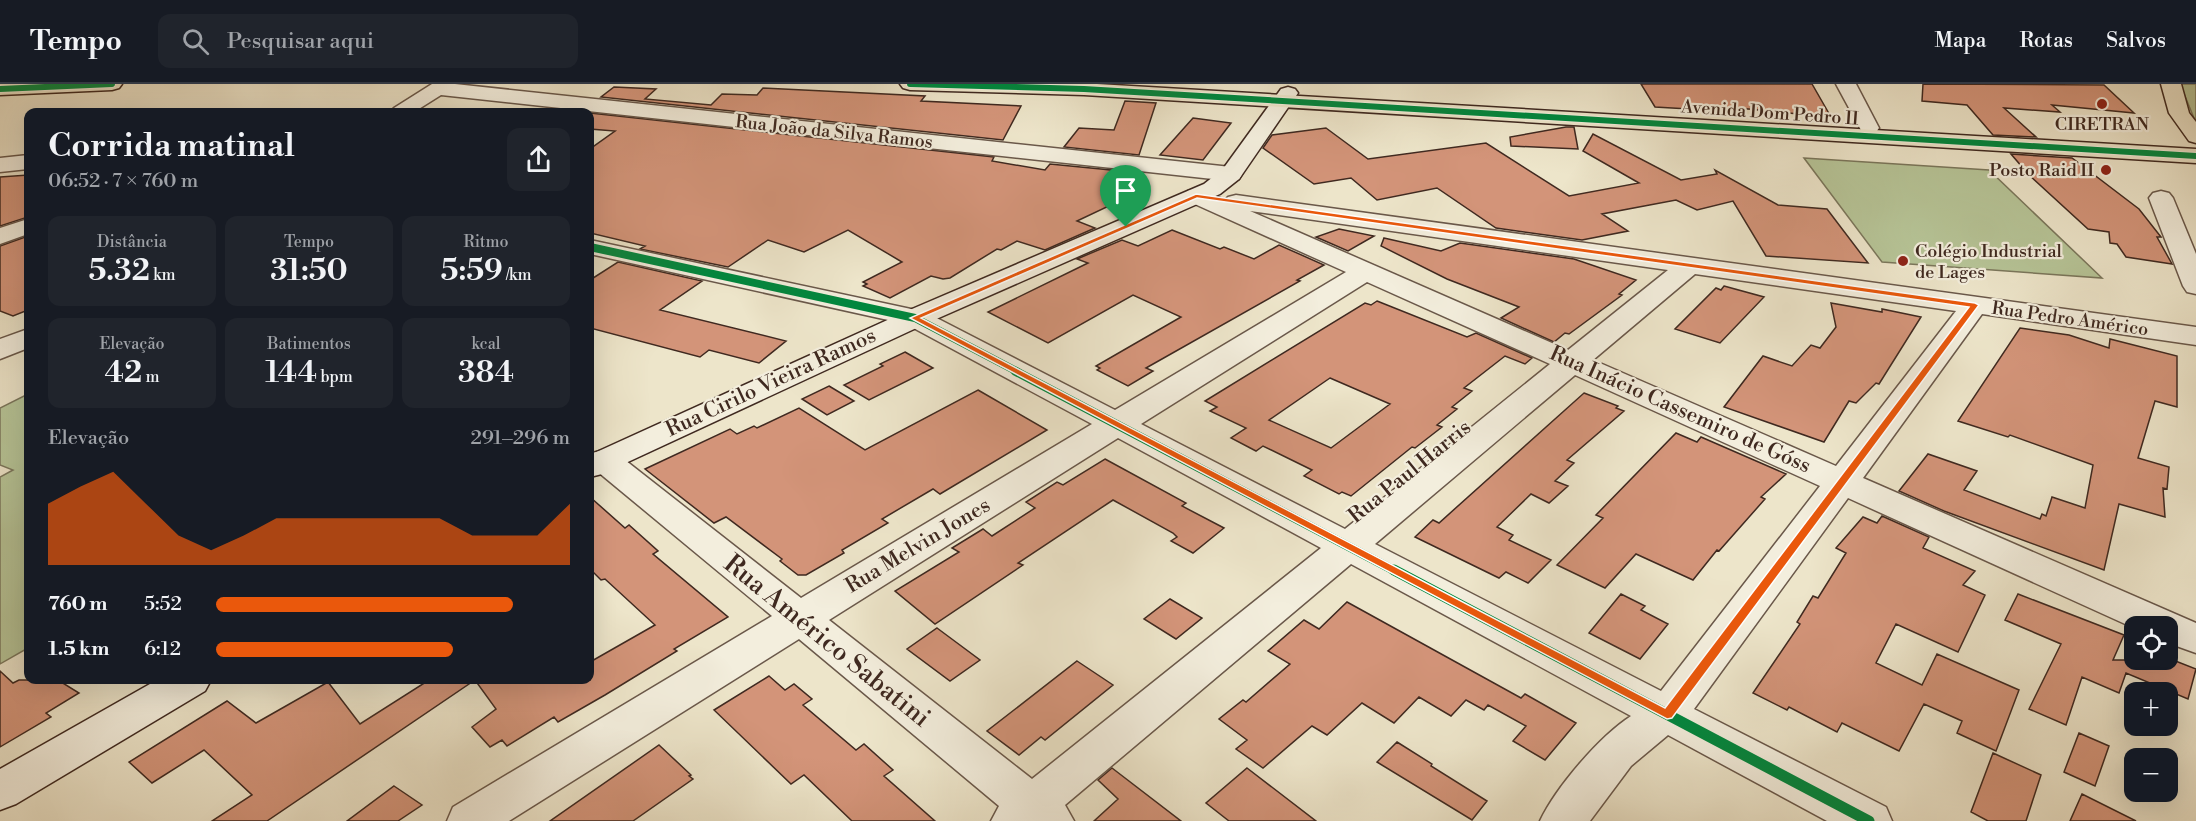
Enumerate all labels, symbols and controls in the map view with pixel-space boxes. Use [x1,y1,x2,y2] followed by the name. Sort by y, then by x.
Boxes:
[158,14,578,68] search box
[30,24,122,59] text: Tempo
[179,25,212,58] icon: search
[227,28,374,55] text: Pesquisar aqui
[1934,28,1986,54] text: Mapa
[2019,28,2073,54] text: Rotas
[2106,28,2166,54] text: Salvos
[1679,95,1860,131] street label: Avenida Dom Pedro II
[2095,97,2109,111] marker: CIRETRAN
[734,110,934,154] street label: Rua João da Silva Ramos
[2055,113,2150,136] place label: CIRETRAN
[48,126,295,167] text: Corrida matinal
[507,128,570,191] button: share
[1989,159,2094,182] place label: Posto Raid II
[2099,163,2113,177] marker: Posto Raid II
[1100,165,1151,227] pin
[48,169,198,194] text: 06:52 · 7 × 760 m
[1109,174,1142,207] icon: arrive
[97,232,167,252] text: Distância
[284,232,334,252] text: Tempo
[464,232,508,252] text: Ritmo
[1915,240,2063,284] place label: Colégio Industrial de Lages
[88,252,150,290] text: 5.32
[270,252,348,290] text: 31:50
[441,252,503,290] text: 5:59
[1896,254,1910,268] marker: Colégio Industrial de Lages
[150,265,176,285] text: km
[503,265,531,285] text: /km
[1990,297,2150,341] street label: Rua Pedro Américo
[662,323,880,443] street label: Rua Cirilo Vieira Ramos
[100,334,164,354] text: Elevação
[267,334,351,354] text: Batimentos
[471,334,501,354] text: kcal
[1545,341,1815,479] street label: Rua Inácio Cassemiro de Góss
[105,354,142,392] text: 42
[265,354,317,392] text: 144
[458,354,514,392] text: 384
[142,367,159,387] text: m
[317,367,353,387] text: bpm
[1343,415,1477,529] street label: Rua Paul Harris
[48,426,129,451] text: Elevação
[470,426,570,451] text: 291–296 m
[841,493,995,599] street label: Rua Melvin Jones
[717,548,937,734] street label: Rua Américo Sabatini
[48,592,107,617] text: 760 m
[144,592,182,617] text: 5:52
[2124,616,2178,802] map controls
[2124,616,2178,670] button: locate
[48,637,109,662] text: 1.5 km
[144,637,181,662] text: 6:12
[2124,682,2178,736] button: +
[2124,748,2178,802] button: −

